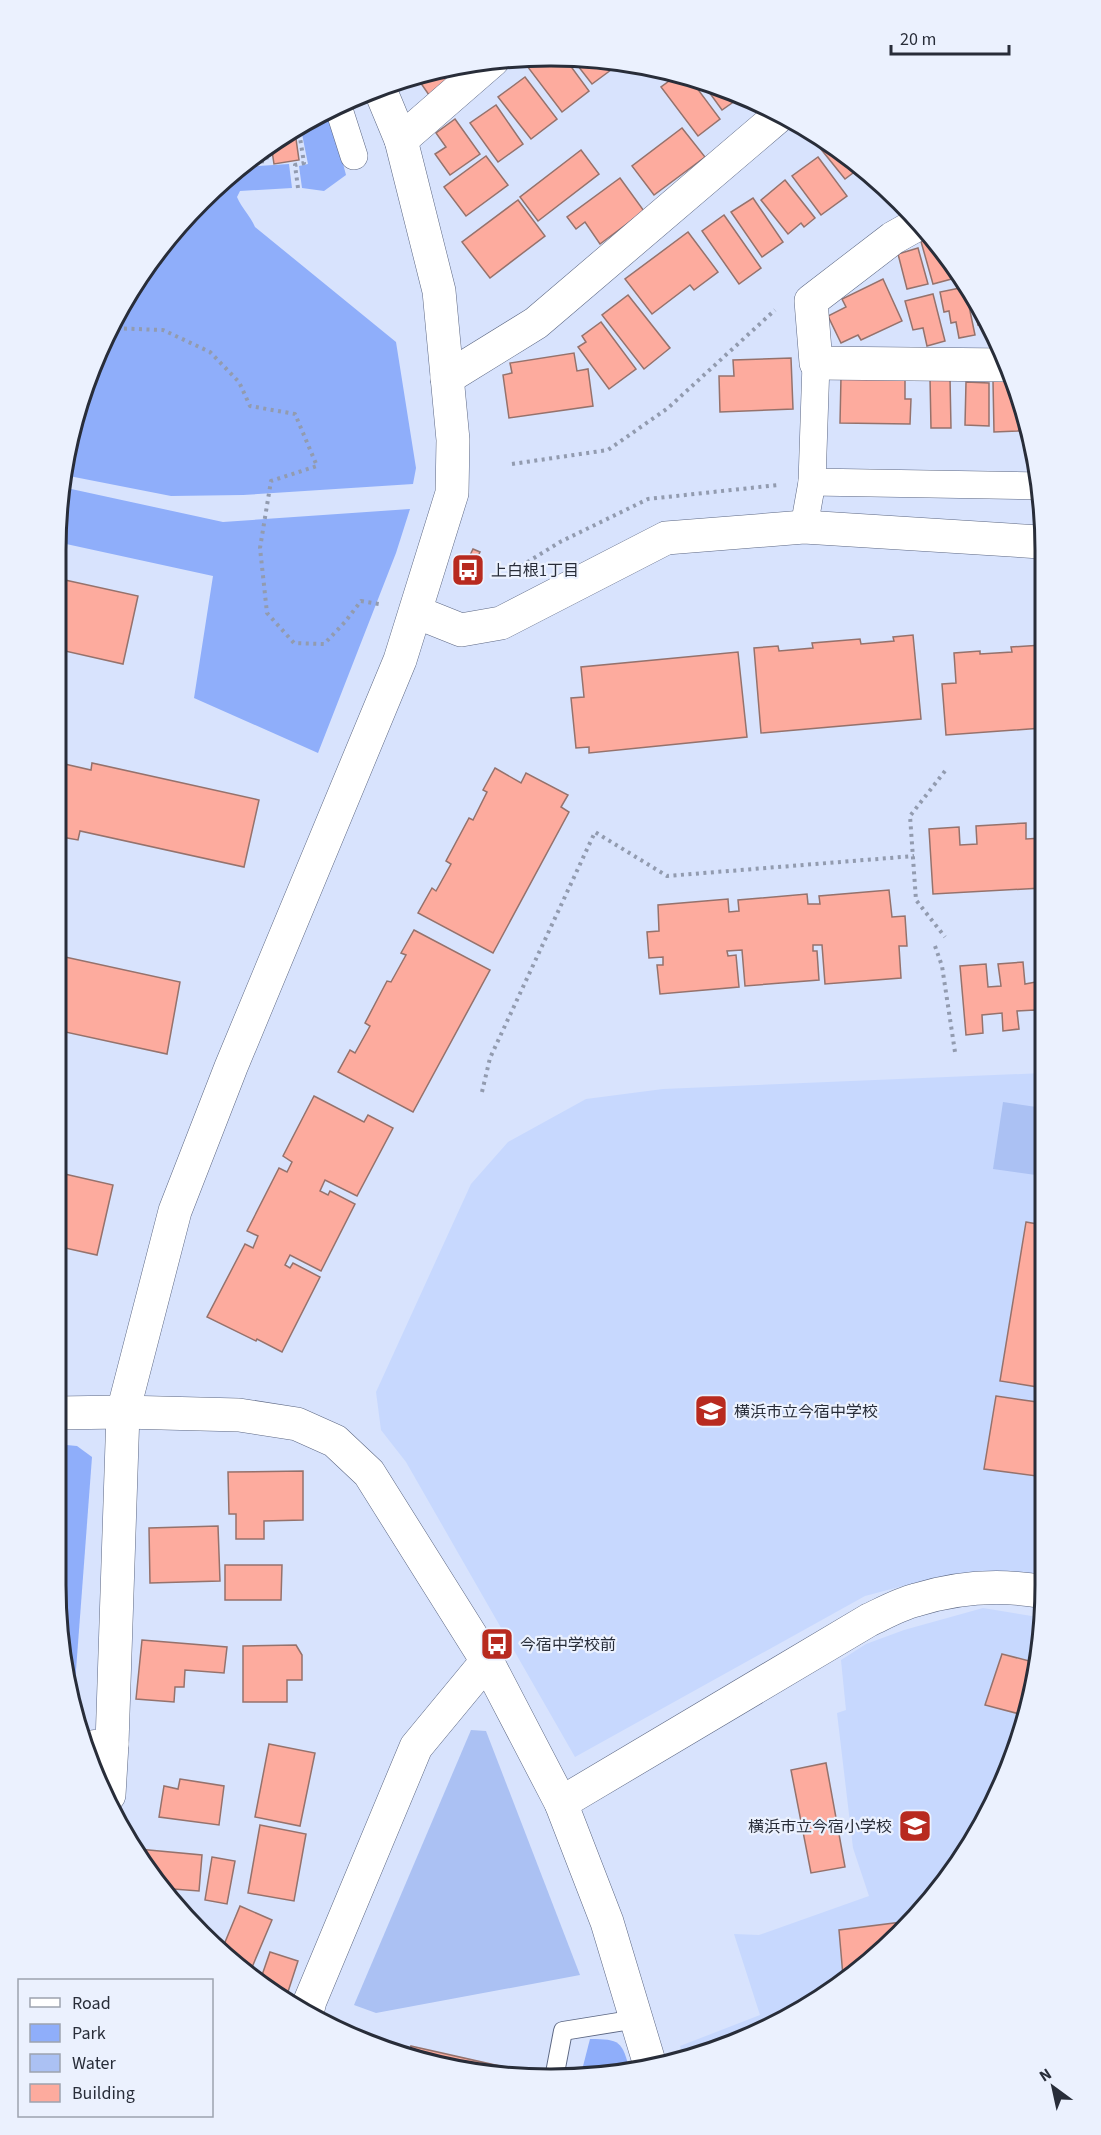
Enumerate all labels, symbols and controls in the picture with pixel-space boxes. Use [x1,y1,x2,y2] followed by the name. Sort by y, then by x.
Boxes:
[891,18,1010,56] scale bar
[900,27,936,52] text: 20 m
[450,552,486,588] bus stop icon: 上白根1丁目
[491,560,579,582] place label: 上白根1丁目
[693,1393,729,1429] school or university icon: 横浜市立今宿中学校
[734,1401,878,1423] place label: 横浜市立今宿中学校
[479,1626,515,1662] bus stop icon: 今宿中学校前
[520,1634,616,1656] place label: 今宿中学校前
[897,1808,933,1844] school or university icon: 横浜市立今宿小学校
[748,1816,892,1838] place label: 横浜市立今宿小学校
[18,1979,213,2117] legend
[72,1991,111,2016] text: Road
[72,2021,106,2046] text: Park
[72,2051,116,2076] text: Water
[1023,2057,1083,2117] north arrow
[1035,2063,1056,2087] text: N
[72,2081,135,2106] text: Building

